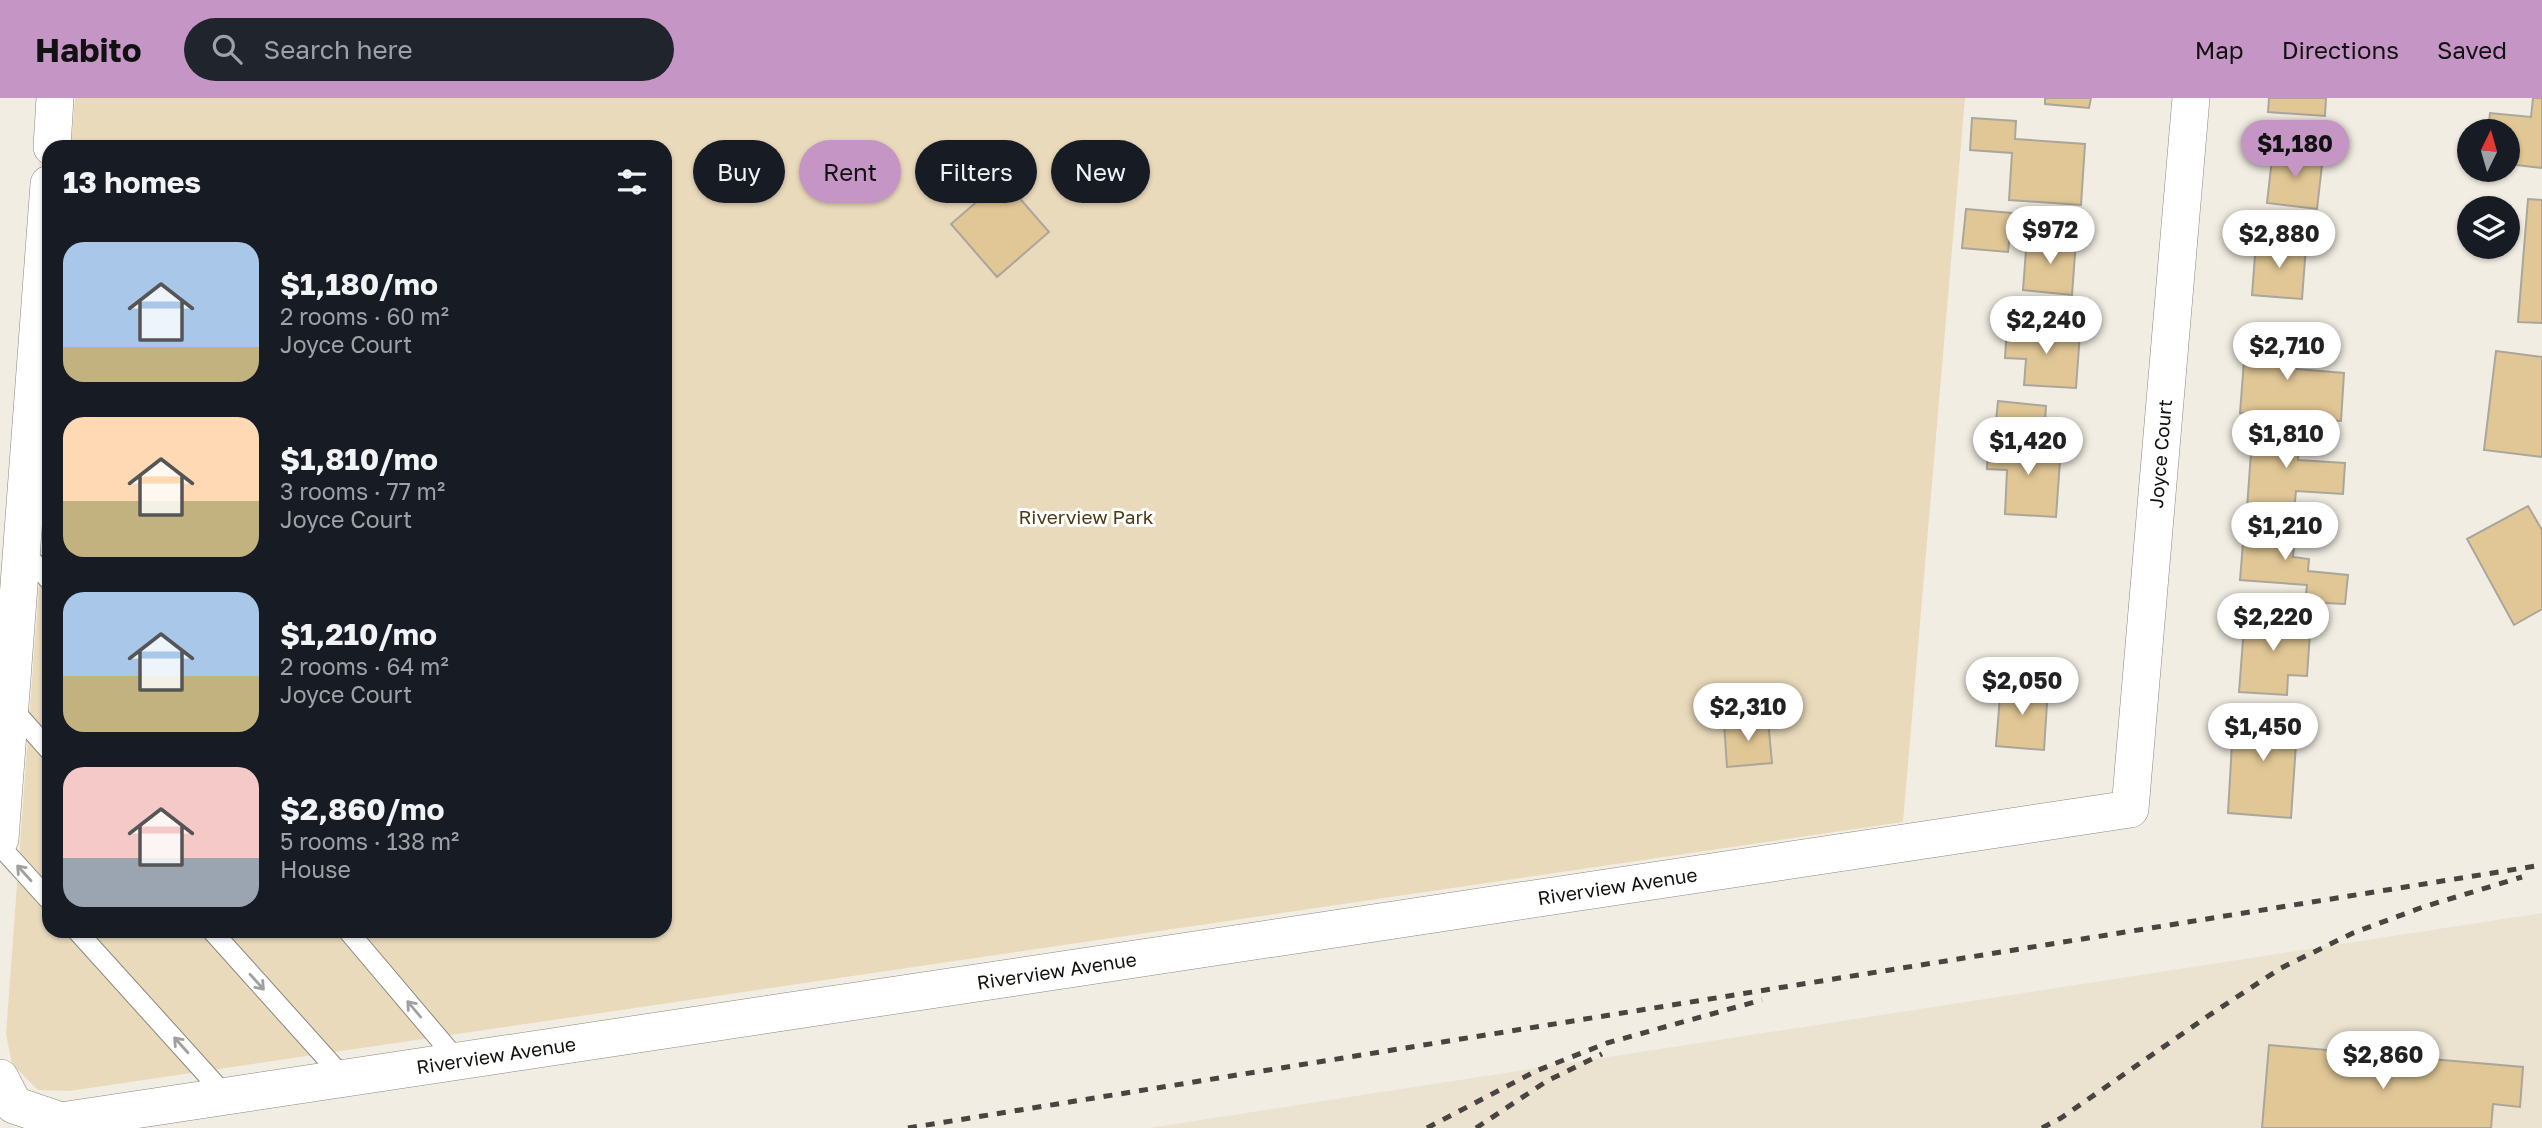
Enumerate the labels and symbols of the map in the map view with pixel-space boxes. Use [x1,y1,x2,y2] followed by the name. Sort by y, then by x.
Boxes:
[2457,119,2520,182] north arrow
[2238,120,2352,180] pin: $1,180
[2009,206,2091,266] pin: $972
[2222,211,2336,270] pin: $2,880
[1989,296,2103,356] pin: $2,240
[2230,322,2344,382] pin: $2,710
[2144,398,2176,509] street label: Joyce Court
[2229,410,2343,470] pin: $1,810
[1971,418,2085,477] pin: $1,420
[2228,503,2342,562] pin: $1,210
[1018,505,1154,528] park label: Riverview Park
[2216,594,2330,653] pin: $2,220
[1965,658,2079,717] pin: $2,050
[1691,684,1805,743] pin: $2,310
[2206,704,2320,763] pin: $1,450
[1536,862,1699,909] street label: Riverview Avenue
[16,865,33,882] one-way arrow
[975,947,1138,994] street label: Riverview Avenue
[249,973,265,991] one-way arrow
[406,1001,422,1019] one-way arrow
[415,1032,577,1078] street label: Riverview Avenue
[2326,1032,2440,1091] pin: $2,860
[172,1037,189,1054] one-way arrow

